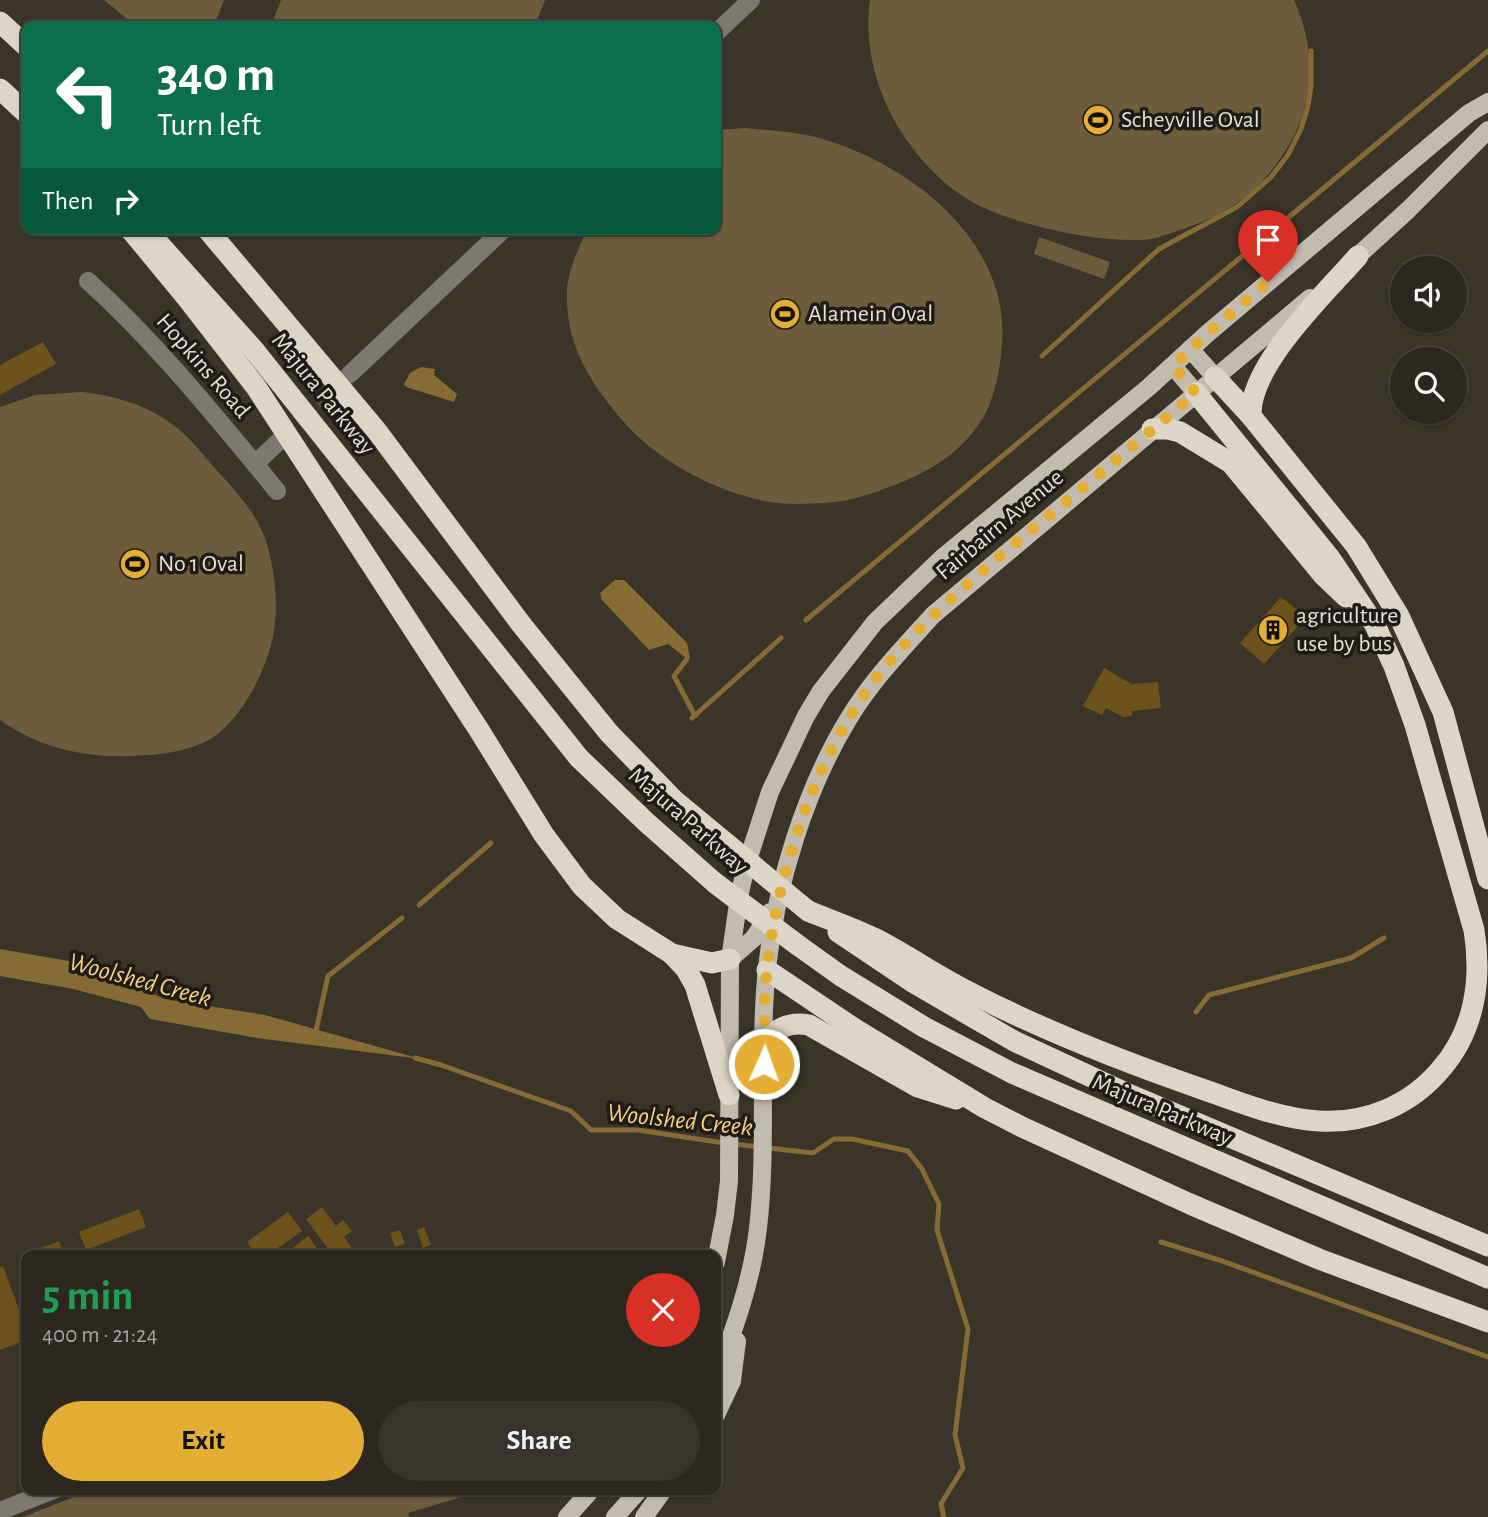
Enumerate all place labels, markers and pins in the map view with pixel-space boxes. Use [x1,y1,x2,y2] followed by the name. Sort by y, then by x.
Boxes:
[1081,103,1115,137] sports icon: Scheyville Oval
[1121,108,1260,132] place label: Scheyville Oval
[1238,210,1298,282] pin
[768,297,802,331] sports icon: Alamein Oval
[808,302,933,326] place label: Alamein Oval
[118,547,152,581] sports icon: No 1 Oval
[158,552,244,576] place label: No 1 Oval
[1296,604,1398,656] place label: agriculture use by bus
[1256,613,1290,647] building icon: agriculture use by bus

